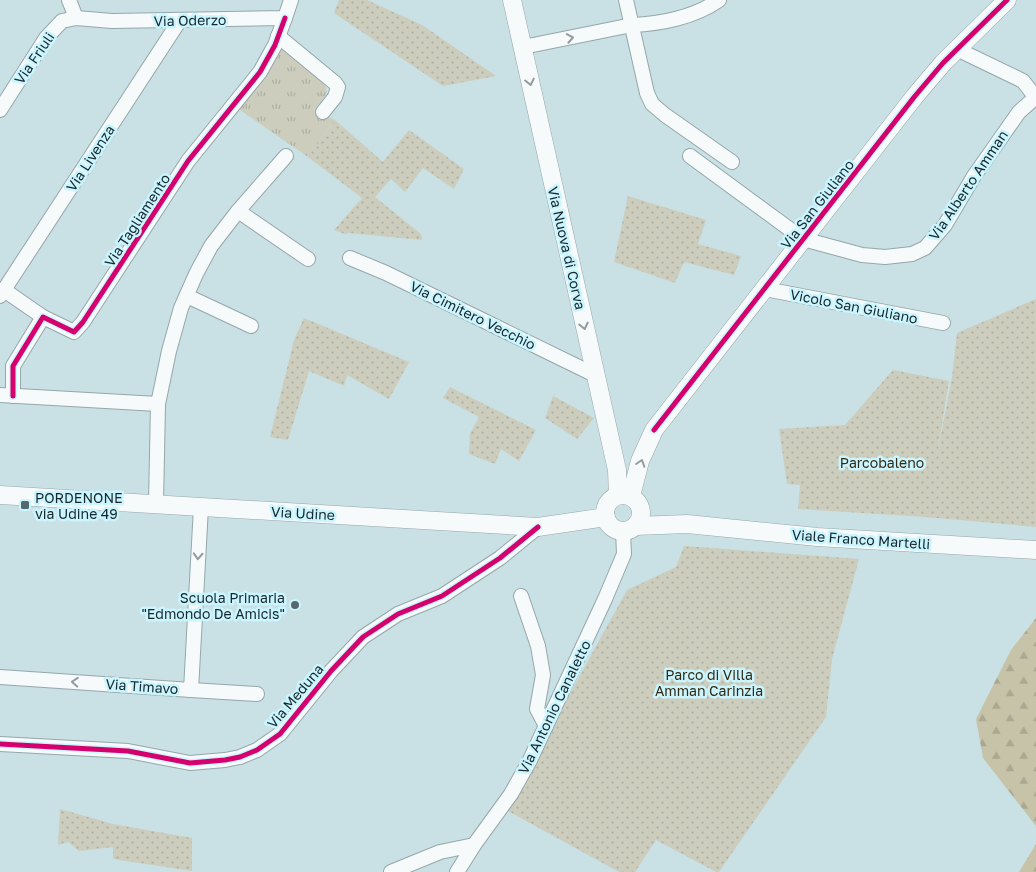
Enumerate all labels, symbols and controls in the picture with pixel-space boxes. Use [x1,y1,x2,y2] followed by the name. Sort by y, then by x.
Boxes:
[153,11,227,29] street label: Via Oderzo
[11,29,57,87] street label: Via Friuli
[566,33,575,43] one-way arrow
[524,77,535,86] one-way arrow
[62,122,118,194] street label: Via Livenza
[925,127,1011,243] street label: Via Alberto Amman
[777,156,857,252] street label: Via San Giuliano
[101,170,173,270] street label: Via Tagliamento
[545,185,589,311] street label: Via Nuova di Corva
[407,277,539,353] street label: Via Cimitero Vecchio
[789,285,919,327] street label: Vicolo San Giuliano
[578,321,589,330] one-way arrow
[840,454,924,471] park label: Parcobaleno
[635,459,645,467] one-way arrow
[35,489,123,522] place label: PORDENONE via Udine 49
[19,499,31,511] marker: PORDENONE via Udine 49
[271,503,335,523] street label: Via Udine
[791,526,931,552] street label: Viale Franco Martelli
[192,552,203,560] one-way arrow
[141,589,285,622] place label: Scuola Primaria "Edmondo De Amicis"
[289,599,301,611] marker: Scuola Primaria "Edmondo De Amicis"
[514,637,594,777] street label: Via Antonio Canaletto
[263,661,327,731] street label: Via Meduna
[655,666,763,699] park label: Parco di Villa Amman Carinzia
[105,675,179,697] street label: Via Timavo
[71,677,79,688] one-way arrow

